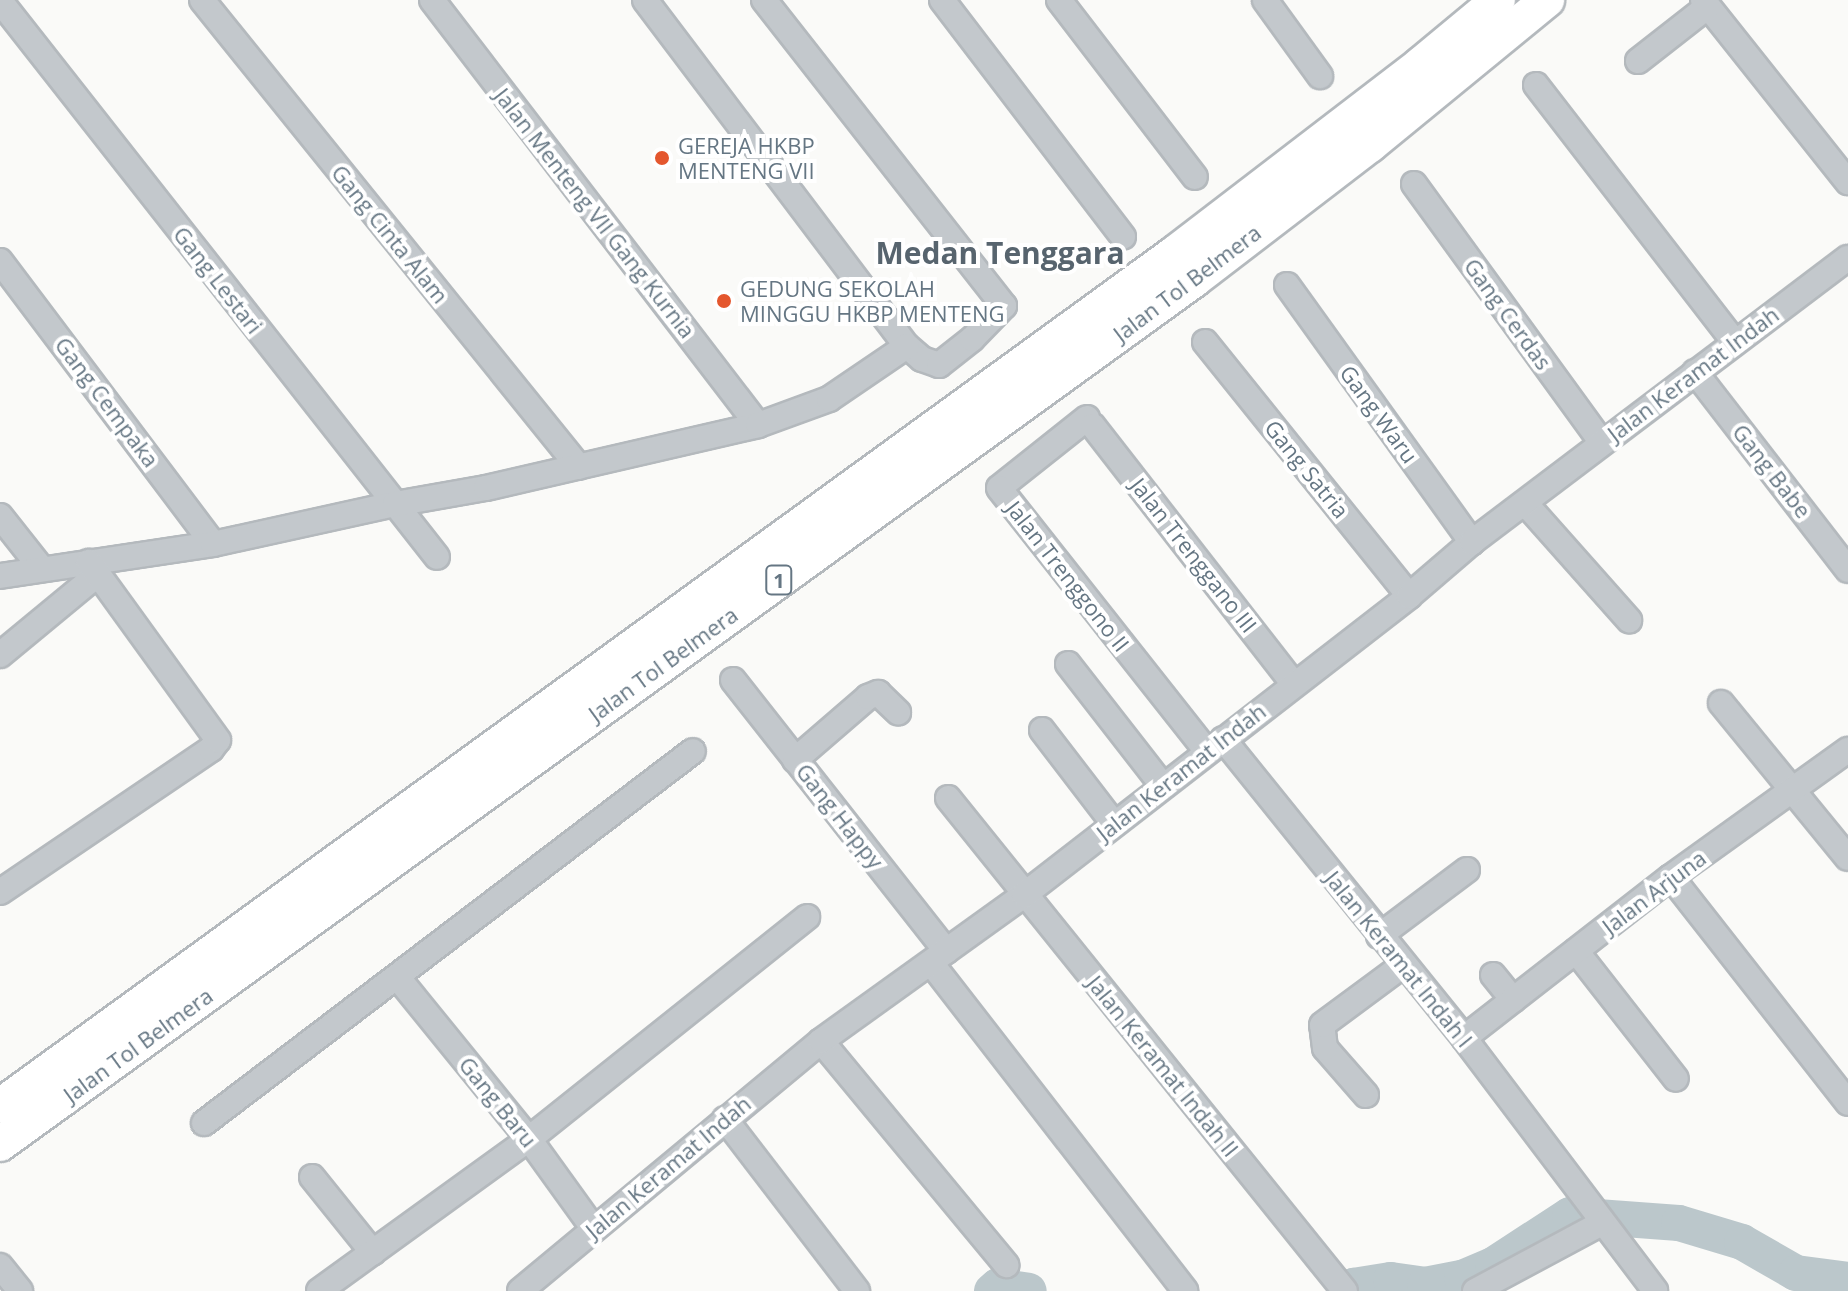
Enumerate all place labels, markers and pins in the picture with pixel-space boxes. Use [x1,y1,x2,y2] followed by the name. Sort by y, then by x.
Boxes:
[678,132,815,184] place label: GEREJA HKBP MENTENG VII
[653,149,671,167] marker: GEREJA HKBP MENTENG VII
[740,275,1005,326] place label: GEDUNG SEKOLAH MINGGU HKBP MENTENG
[715,292,733,310] marker: GEDUNG SEKOLAH MINGGU HKBP MENTENG

